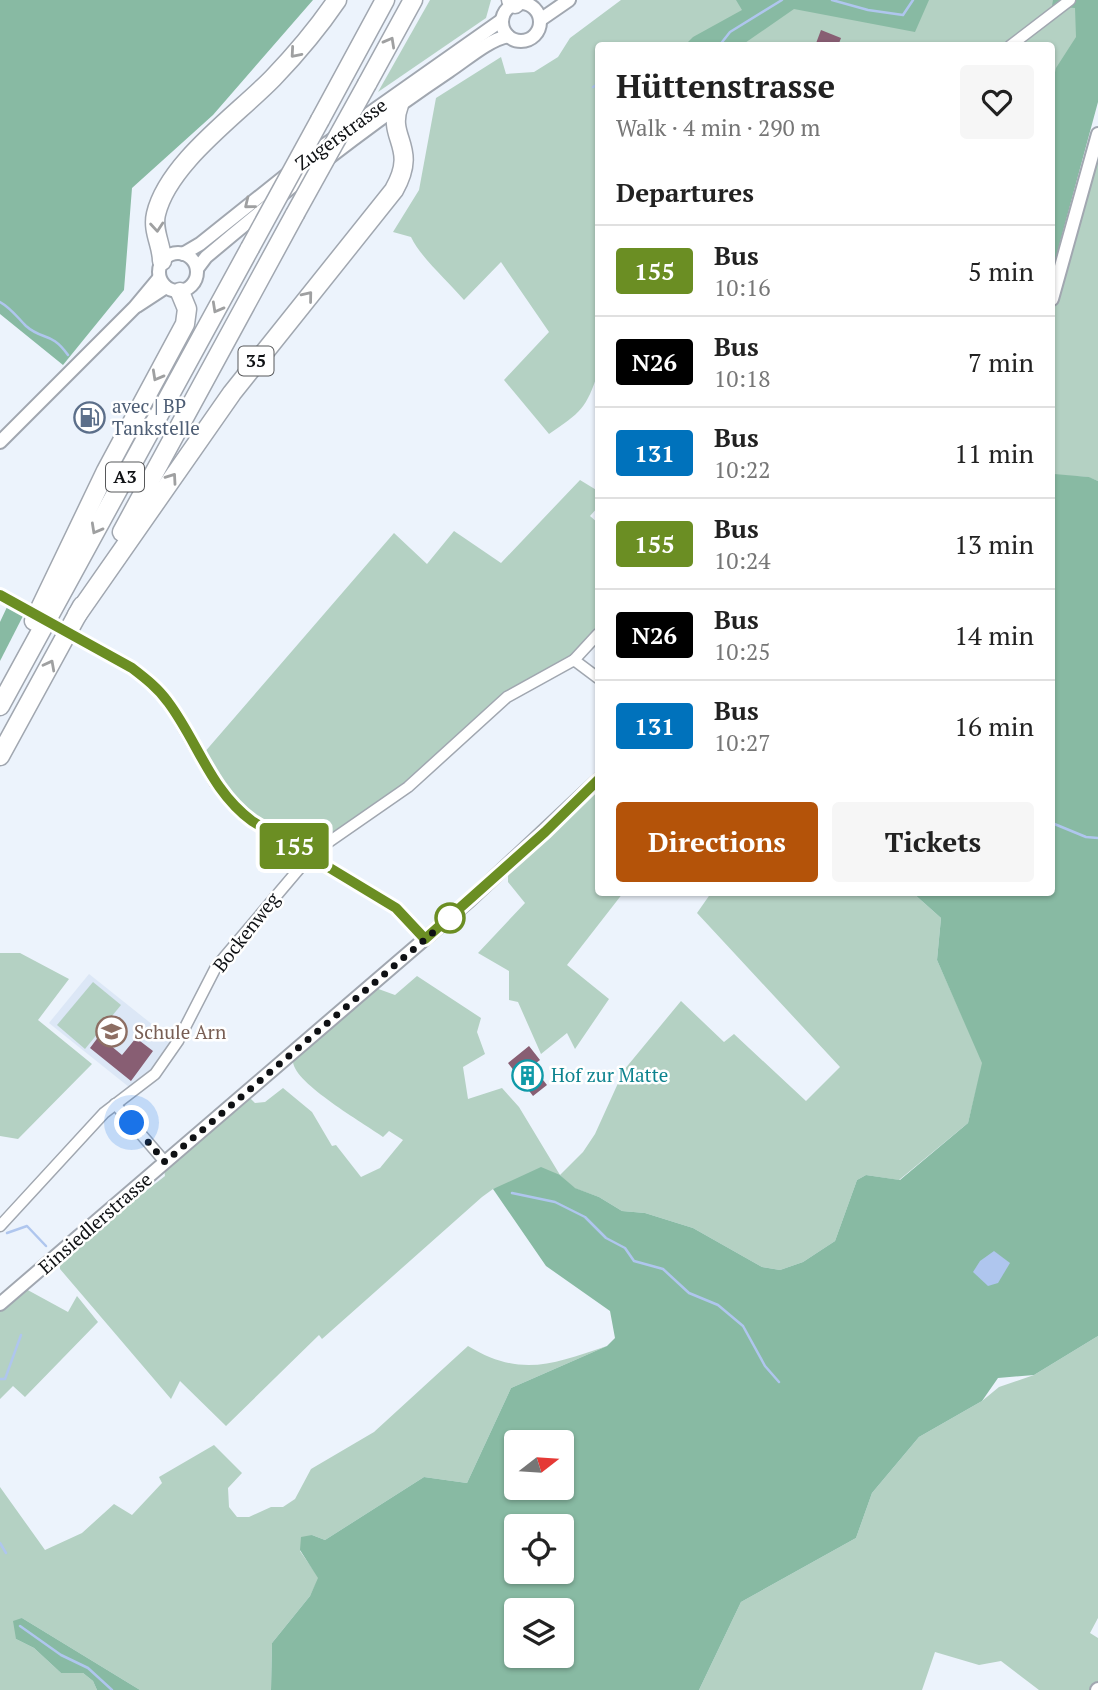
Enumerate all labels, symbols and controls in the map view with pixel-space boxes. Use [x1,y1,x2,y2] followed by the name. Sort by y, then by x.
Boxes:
[382,37,395,49] one-way arrow
[291,45,303,58] one-way arrow
[616,64,835,107] text: Hüttenstrasse
[960,65,1034,139] button: heart
[290,92,392,175] street label: Zugerstrasse
[616,112,820,143] text: Walk · 4 min · 290 m
[616,175,754,209] text: Departures
[245,196,258,208] one-way arrow
[149,222,164,233] one-way arrow
[714,238,759,272] text: Bus
[968,254,1034,288] text: 5 min
[634,255,675,287] text: 155
[714,272,771,303] text: 10:16
[300,292,312,305] one-way arrow
[212,301,225,314] one-way arrow
[714,329,759,363] text: Bus
[968,345,1034,379] text: 7 min
[238,346,274,376] road number: 35
[632,346,677,378] text: N26
[714,363,771,394] text: 10:18
[152,368,165,381] one-way arrow
[112,393,200,440] place label: avec | BP Tankstelle
[72,400,106,434] fuel station icon: avec | BP Tankstelle
[714,420,759,454] text: Bus
[954,436,1034,470] text: 11 min
[634,437,675,469] text: 131
[714,454,771,485] text: 10:22
[106,462,144,491] road number: A3
[164,473,176,486] one-way arrow
[714,511,759,545] text: Bus
[91,522,105,535] one-way arrow
[954,527,1034,561] text: 13 min
[634,528,675,560] text: 155
[714,545,771,576] text: 10:24
[714,602,759,636] text: Bus
[954,618,1034,652] text: 14 min
[632,619,677,651] text: N26
[714,636,771,667] text: 10:25
[42,660,55,672] one-way arrow
[714,693,759,727] text: Bus
[954,709,1034,743] text: 16 min
[634,710,675,742] text: 131
[714,727,771,758] text: 10:27
[616,802,818,882] button: Directions
[832,802,1034,882] button: Tickets
[254,823,334,869] line badge: 155
[274,830,314,862] text: 155
[207,886,285,977] street label: Bockenweg
[435,903,465,933] unlabelled marker
[94,1015,128,1049] school or university icon: Schule Arn
[134,1019,226,1044] place label: Schule Arn
[511,1058,545,1092] building icon: Hof zur Matte
[551,1062,668,1087] place label: Hof zur Matte
[114,1105,149,1140] your location
[33,1166,157,1279] street label: Einsiedlerstrasse
[504,1430,574,1500] north arrow
[504,1430,574,1668] map controls
[504,1514,574,1584] button: locate
[504,1598,574,1668] button: layers

